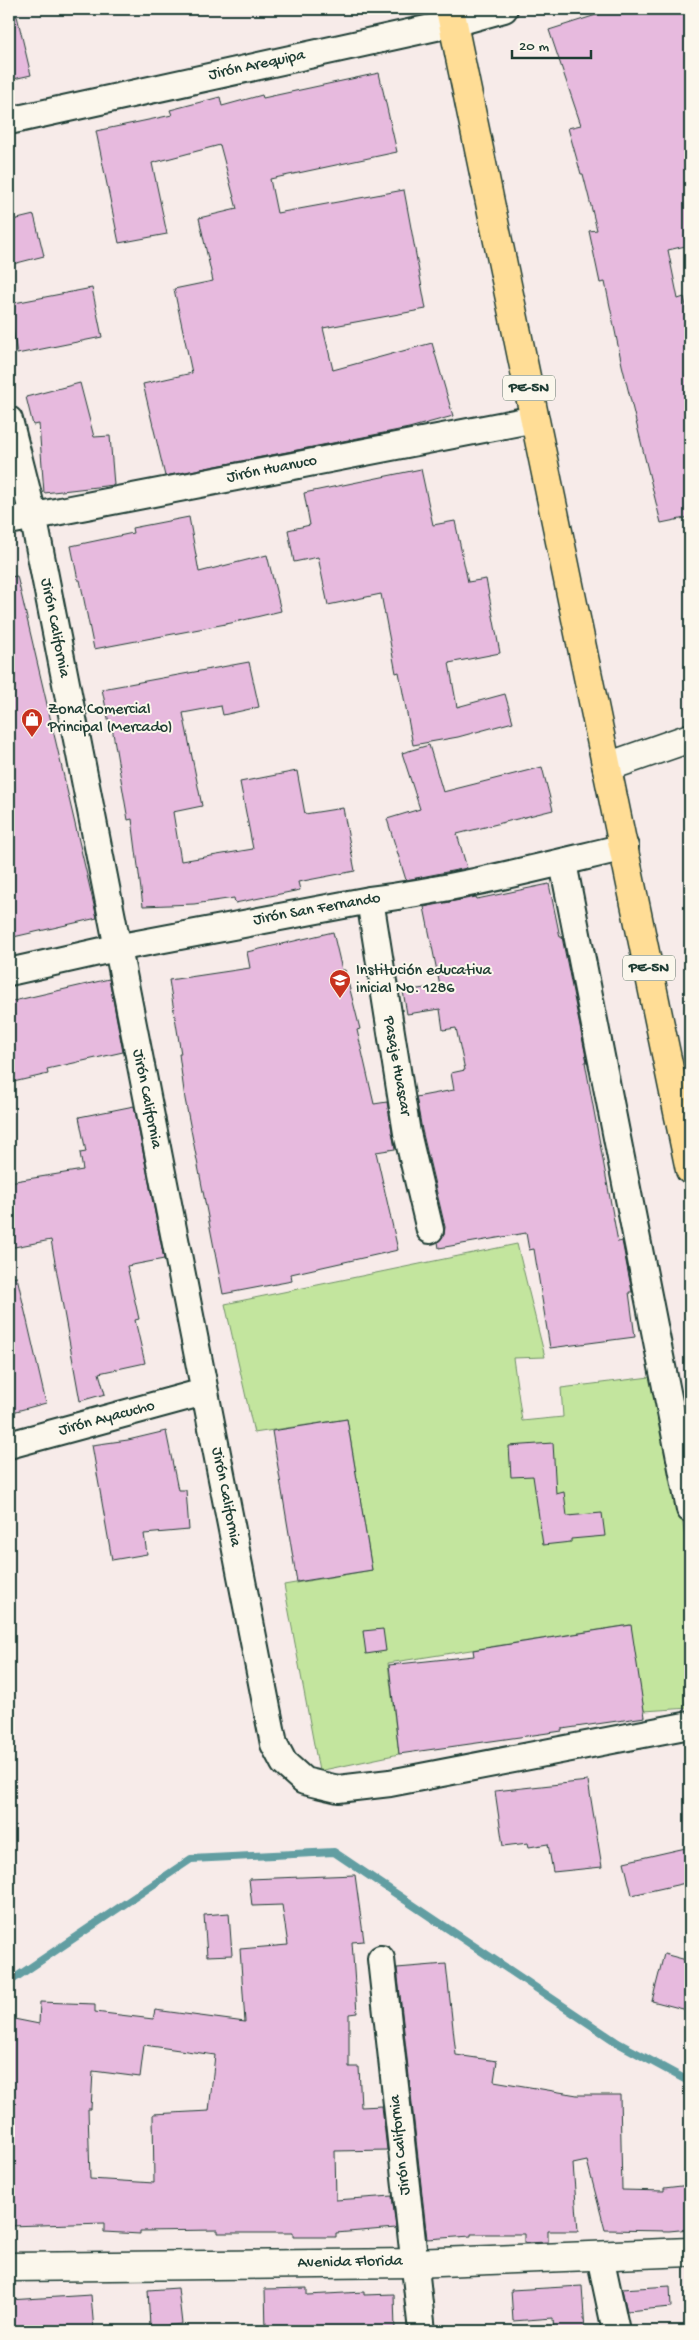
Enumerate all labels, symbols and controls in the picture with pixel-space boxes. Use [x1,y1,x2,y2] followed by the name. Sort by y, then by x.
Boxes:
[512,28,590,60] scale bar
[519,38,549,56] text: 20 m
[207,46,308,85] street label: Jirón Arequipa
[503,376,555,400] road number: PE-5N
[225,452,319,488] street label: Jirón Huanuco
[35,577,73,680] street label: Jirón California
[47,701,173,738] place label: Zona Comercial Principal (Mercado)
[20,707,44,738] shop icon: Zona Comercial Principal (Mercado)
[252,889,382,931] street label: Jirón San Fernando
[623,956,675,980] road number: PE-5N
[356,962,492,999] place label: Institución educativa inicial No. 1286
[328,968,352,999] school or university icon: Institución educativa inicial No. 1286
[378,1014,414,1118] street label: Pasaje Huascar
[127,1048,165,1151] street label: Jirón California
[57,1397,157,1441] street label: Jirón Ayacucho
[206,1446,244,1549] street label: Jirón California
[386,2093,416,2196] street label: Jirón California
[297,2253,404,2273] street label: Avenida Florida

